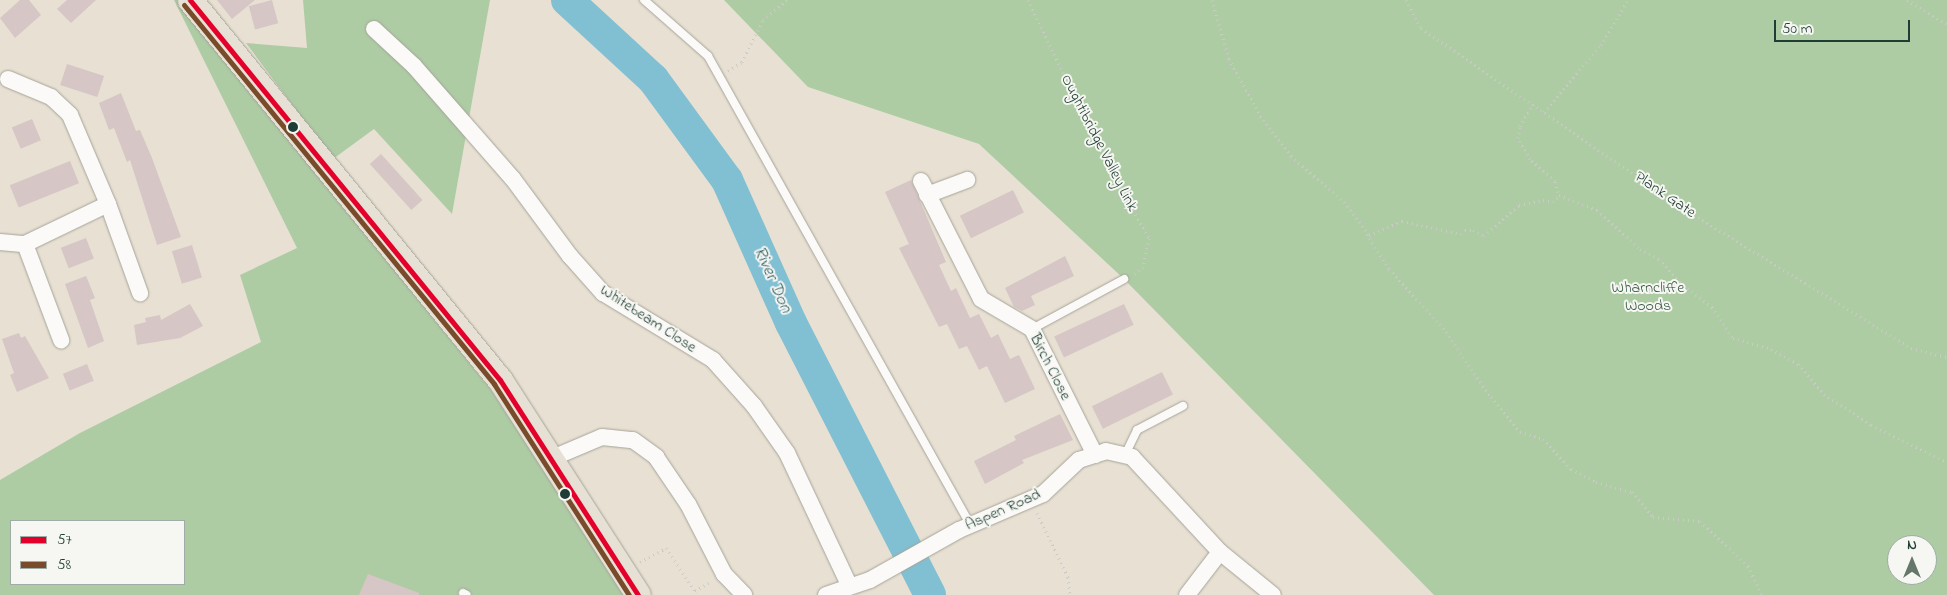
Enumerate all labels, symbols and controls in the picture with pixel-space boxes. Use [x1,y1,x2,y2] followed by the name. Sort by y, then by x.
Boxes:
[1777,10,1913,42] scale bar
[1782,18,1812,40] text: 50 m
[1056,71,1142,215] street label: Oughtibridge Valley Link
[288,122,298,132] unlabelled marker
[1631,168,1699,222] street label: Plank Gate
[748,244,796,316] water label: River Don
[1612,278,1684,316] park label: Wharncliffe Woods
[596,281,700,357] street label: Whitebeam Close
[1025,330,1075,404] street label: Birch Close
[962,485,1044,535] street label: Aspen Road
[560,489,570,499] unlabelled marker
[10,520,185,585] legend
[57,529,72,551] text: 57
[1887,535,1937,585] north arrow
[1907,535,1917,556] text: N
[57,554,71,576] text: 58

